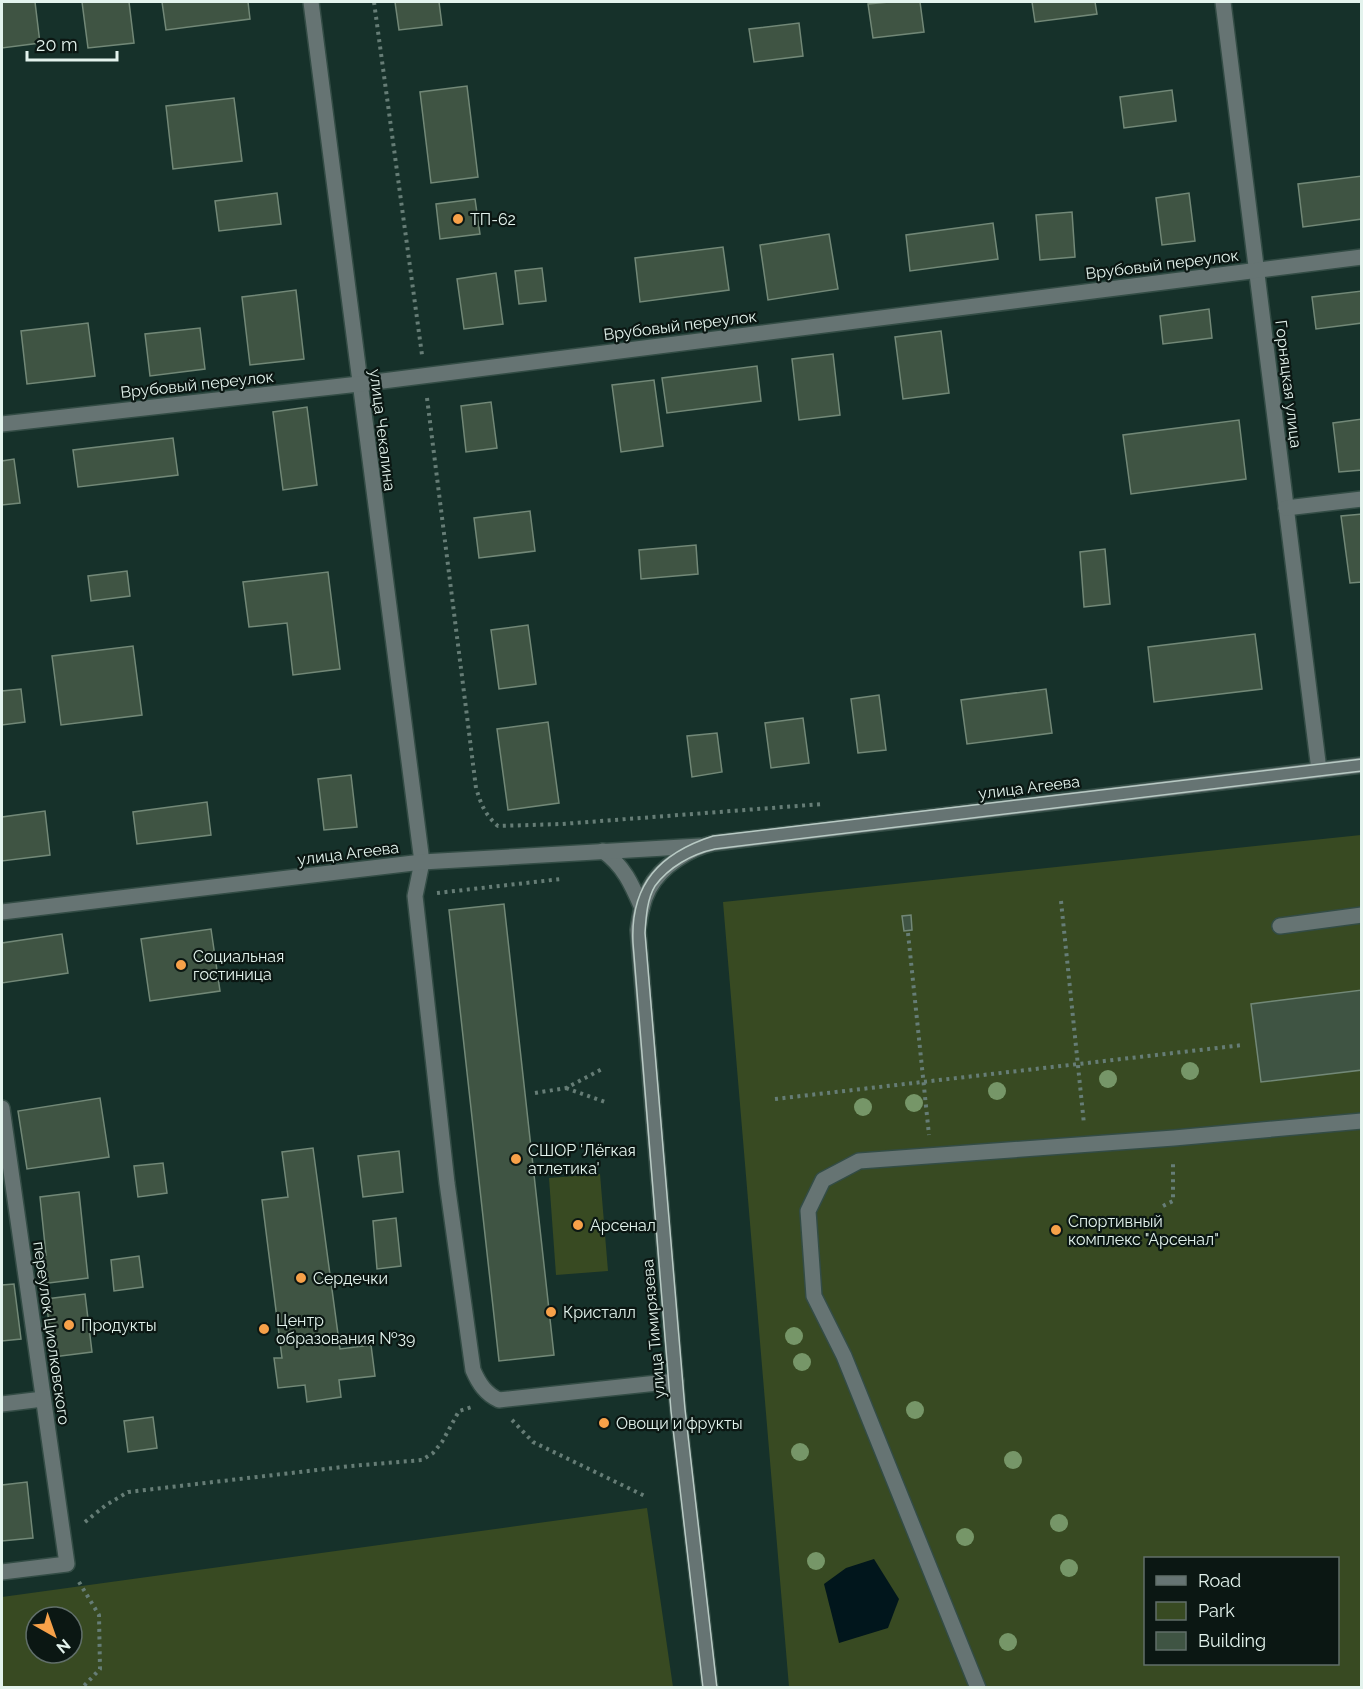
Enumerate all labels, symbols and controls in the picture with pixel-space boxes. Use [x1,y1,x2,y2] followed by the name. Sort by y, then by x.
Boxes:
[27,24,117,62] scale bar
[36,34,78,55] text: 20 m
[470,210,516,229] place label: ТП-62
[451,212,465,226] marker: ТП-62
[1084,246,1240,283] street label: Врубовый переулок
[602,307,758,344] street label: Врубовый переулок
[1271,319,1306,449] street label: Горняцкая улица
[119,367,275,402] street label: Врубовый переулок
[366,368,399,492] street label: улица Чекалина
[977,772,1081,803] street label: улица Агеева
[296,838,400,869] street label: улица Агеева
[193,947,284,984] place label: Социальная гостиница
[174,958,188,972] marker: Социальная гостиница
[528,1141,636,1178] place label: СШОР 'Лёгкая атлетика'
[509,1152,523,1166] marker: СШОР 'Лёгкая атлетика'
[1068,1212,1219,1249] place label: Спортивный комплекс "Арсенал"
[590,1216,656,1235] place label: Арсенал
[571,1218,585,1232] marker: Арсенал
[1049,1223,1063,1237] marker: Спортивный комплекс "Арсенал"
[29,1240,74,1426] street label: переулок Циолковского
[638,1259,669,1399] street label: улица Тимирязева
[313,1269,388,1288] place label: Сердечки
[294,1271,308,1285] marker: Сердечки
[563,1303,636,1322] place label: Кристалл
[544,1305,558,1319] marker: Кристалл
[276,1311,415,1348] place label: Центр образования №39
[81,1316,157,1335] place label: Продукты
[62,1318,76,1332] marker: Продукты
[257,1322,271,1336] marker: Центр образования №39
[616,1414,743,1433] place label: Овощи и фрукты
[597,1416,611,1430] marker: Овощи и фрукты
[1144,1557,1339,1665] legend
[1198,1570,1241,1591] text: Road
[1198,1600,1235,1621] text: Park
[24,1605,84,1665] north arrow
[1198,1630,1266,1651] text: Building
[53,1635,74,1657] text: N

